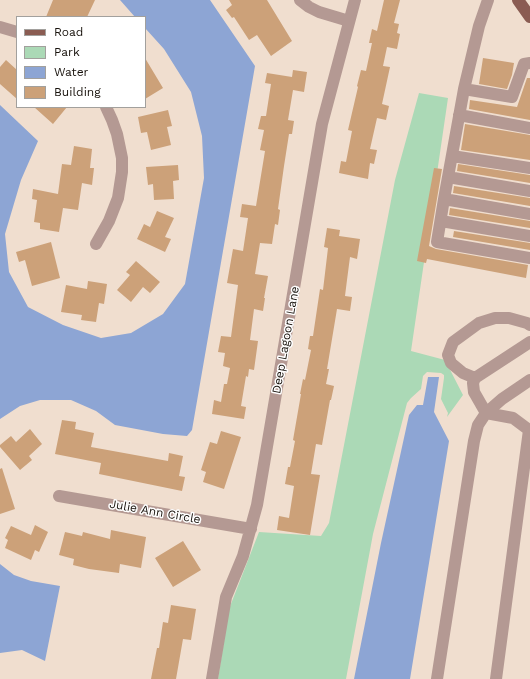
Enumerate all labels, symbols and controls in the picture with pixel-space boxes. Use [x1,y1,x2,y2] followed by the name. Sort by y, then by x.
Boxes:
[16,16,146,108] legend
[54,25,83,39] text: Road
[54,45,80,59] text: Park
[54,65,88,79] text: Water
[54,85,101,99] text: Building
[269,285,303,395] street label: Deep Lagoon Lane
[108,497,202,527] street label: Julie Ann Circle

